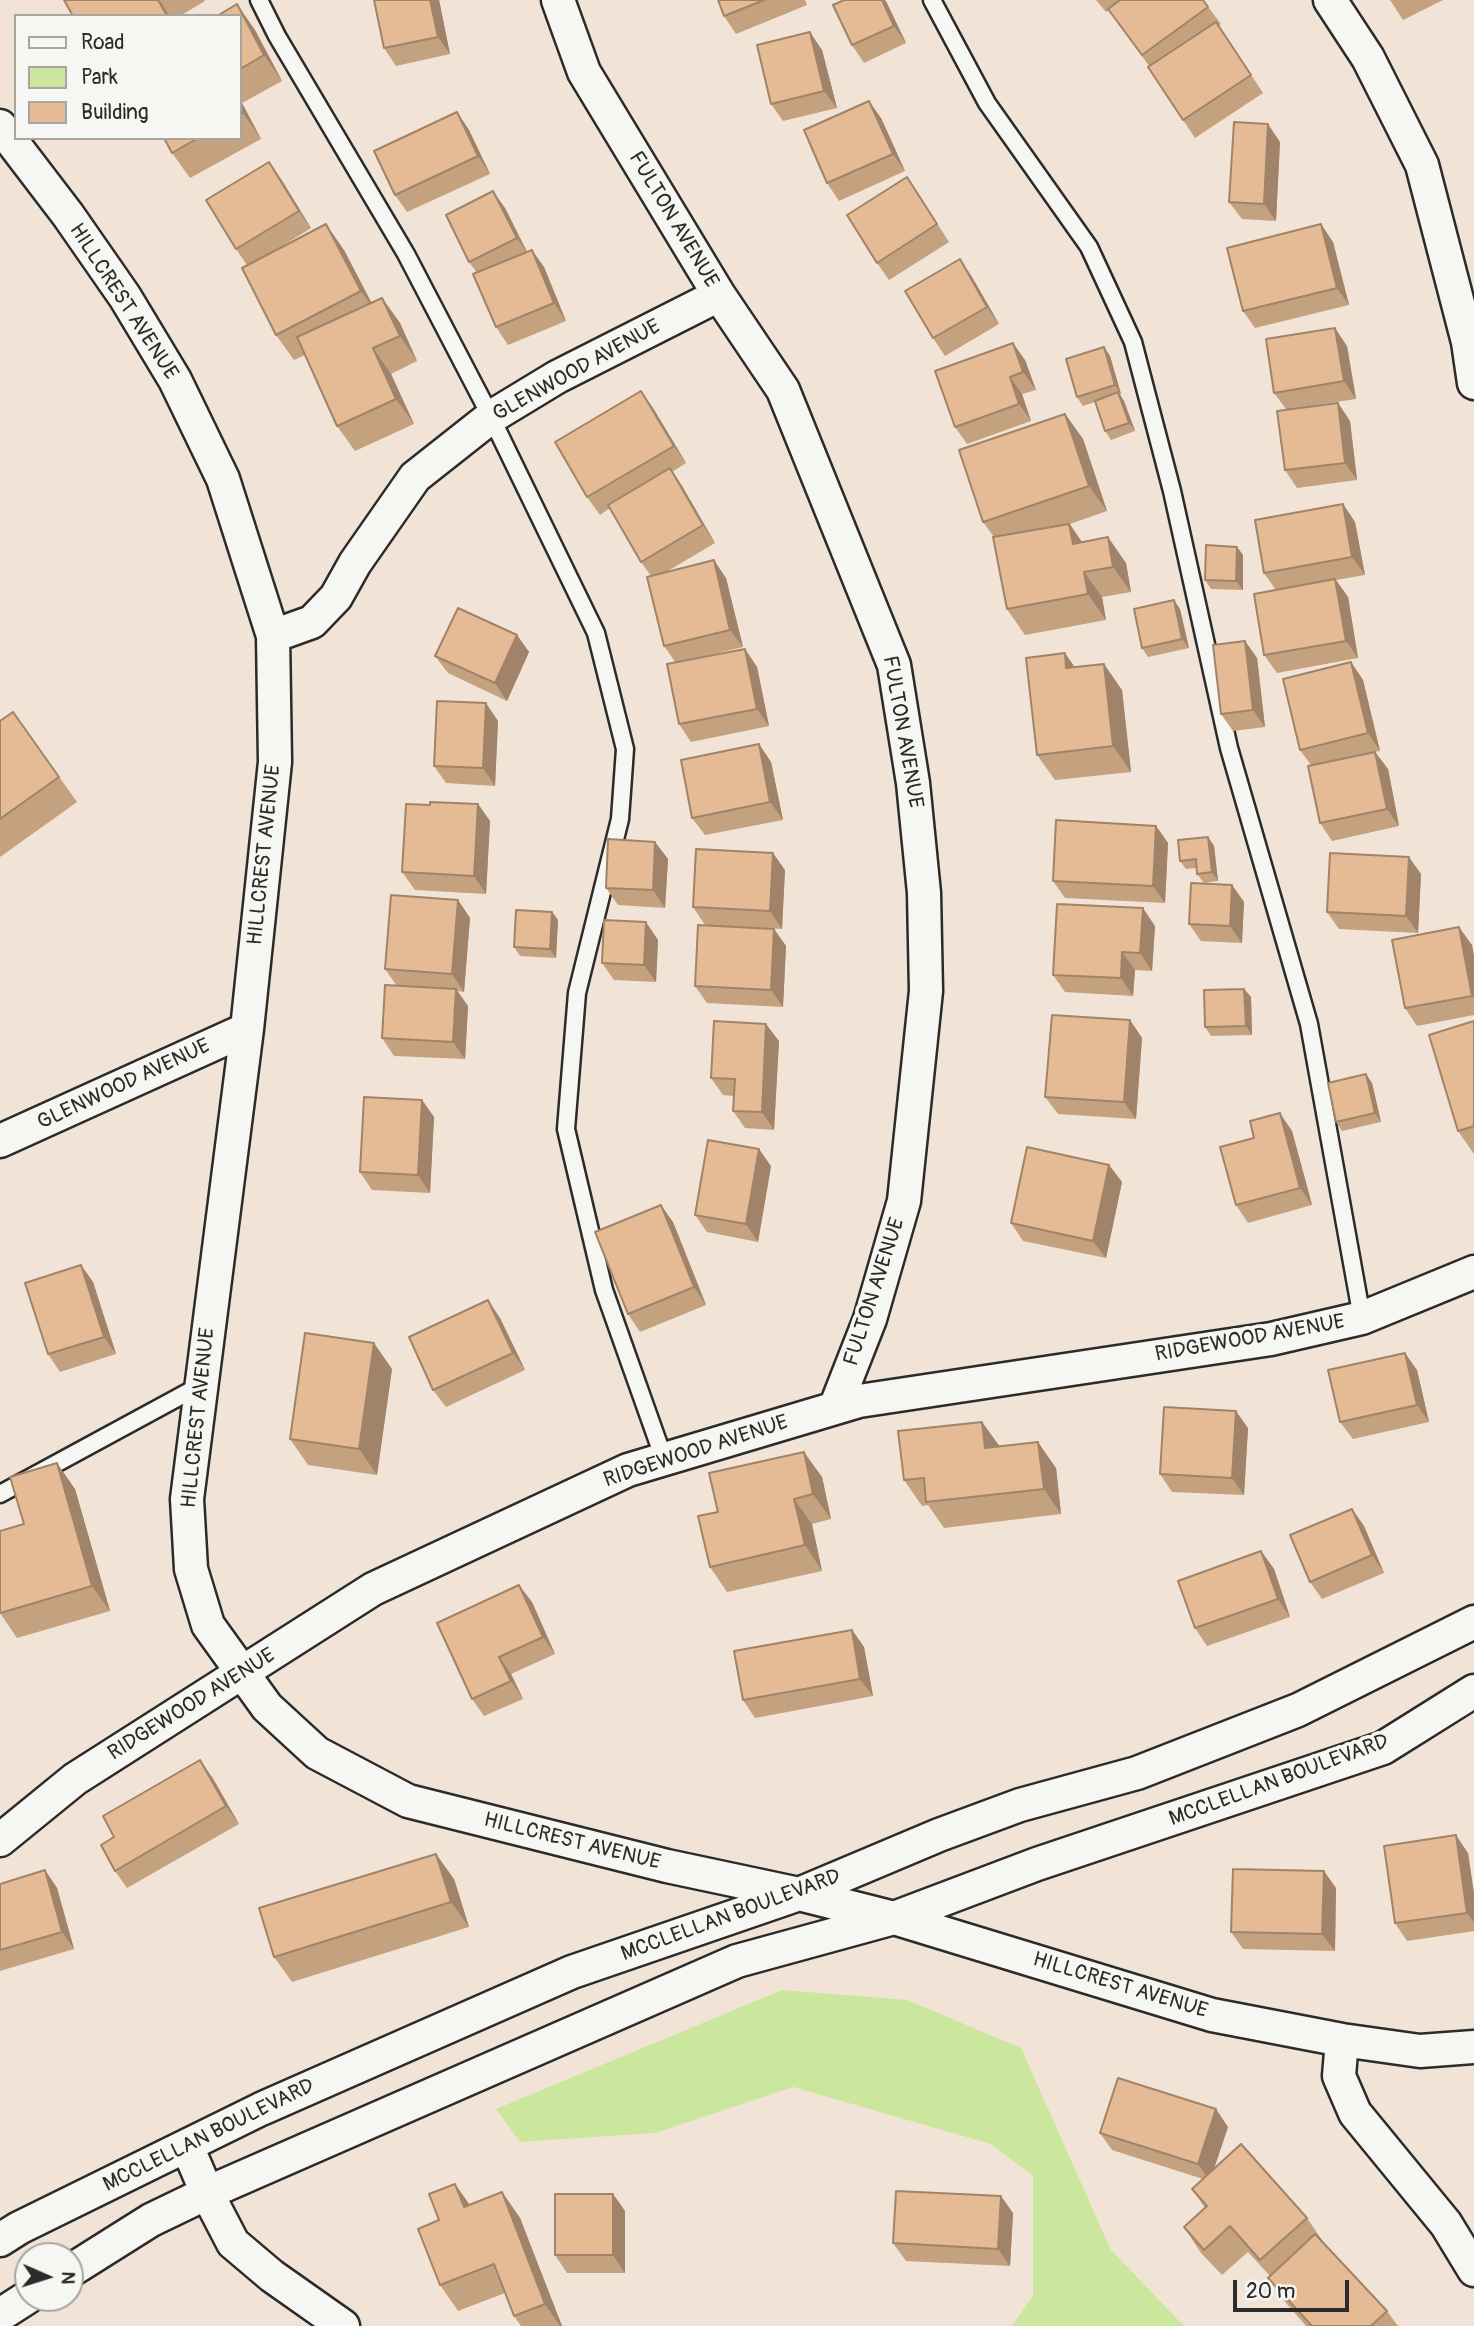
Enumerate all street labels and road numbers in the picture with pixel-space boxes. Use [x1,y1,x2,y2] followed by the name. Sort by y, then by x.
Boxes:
[622,147,724,293] street label: FULTON AVENUE
[63,219,183,385] street label: HILLCREST AVENUE
[489,315,665,427] street label: GLENWOOD AVENUE
[876,654,928,810] street label: FULTON AVENUE
[243,764,287,946] street label: HILLCREST AVENUE
[34,1034,214,1136] street label: GLENWOOD AVENUE
[839,1215,911,1369] street label: FULTON AVENUE
[1153,1310,1347,1368] street label: RIDGEWOOD AVENUE
[177,1327,221,1509] street label: HILLCREST AVENUE
[601,1410,791,1494] street label: RIDGEWOOD AVENUE
[104,1643,280,1767] street label: RIDGEWOOD AVENUE
[1166,1730,1392,1832] street label: MCCLELLAN BOULEVARD
[481,1808,663,1876] street label: HILLCREST AVENUE
[618,1865,844,1967] street label: MCCLELLAN BOULEVARD
[1030,1947,1210,2025] street label: HILLCREST AVENUE
[99,2074,319,2198] street label: MCCLELLAN BOULEVARD

